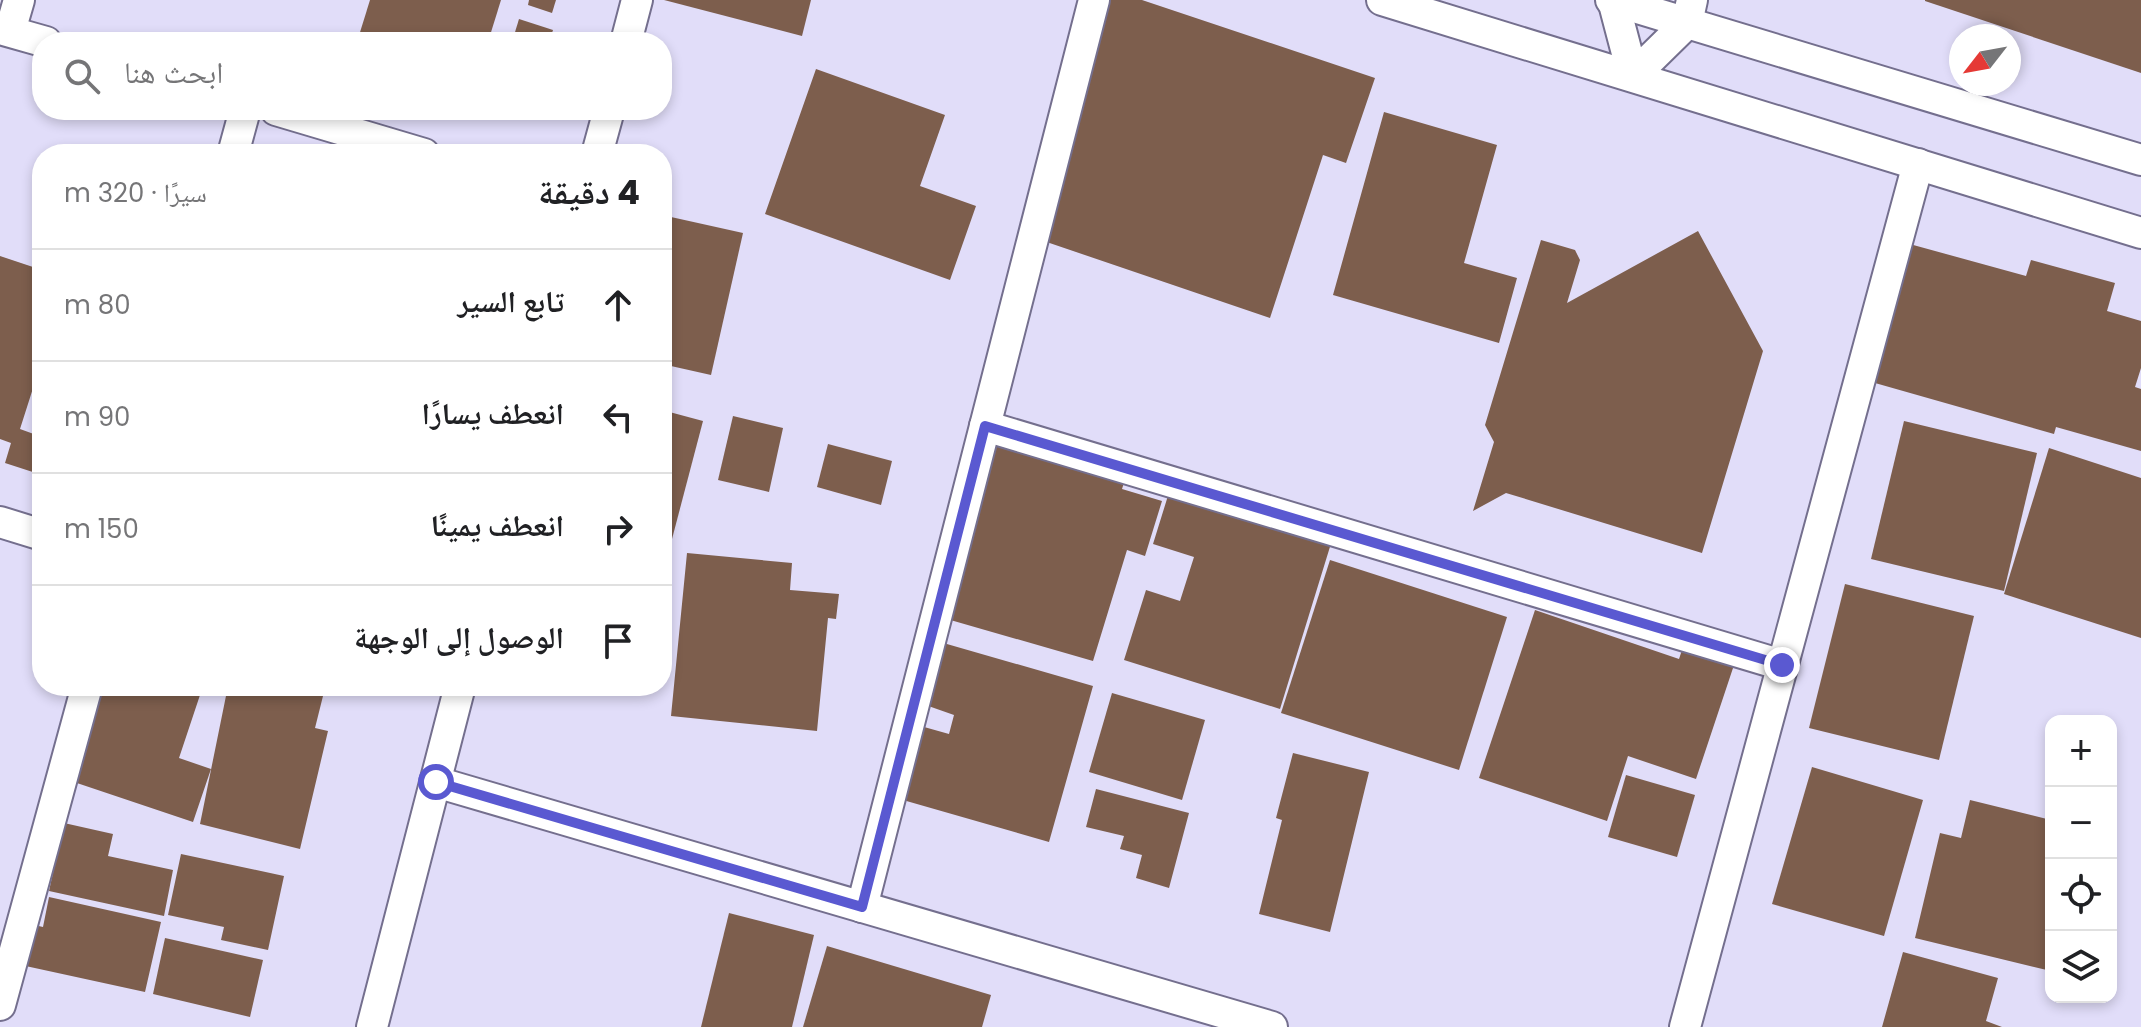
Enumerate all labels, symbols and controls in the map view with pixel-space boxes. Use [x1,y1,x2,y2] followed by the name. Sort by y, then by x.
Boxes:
[1949,24,2021,96] north arrow
[32,32,672,120] search box
[124,51,223,94] text: ابحث هنا
[60,54,104,98] icon: search
[538,168,640,216] text: 4 دقيقة
[64,175,207,211] text: سيرًا · 320 m
[458,280,564,323] text: تابع السير
[596,283,640,327] icon: ahead
[64,287,130,323] text: 80 m
[422,392,564,435] text: انعطف يسارًا
[596,395,640,439] icon: left
[64,399,130,435] text: 90 m
[430,504,564,547] text: انعطف يمينًا
[596,507,640,551] icon: right
[64,511,139,547] text: 150 m
[354,616,564,659] text: الوصول إلى الوجهة
[596,619,640,663] icon: arrive
[1764,647,1800,683] route end
[2045,715,2117,1003] map controls
[2045,715,2117,787] button: +
[418,764,454,800] route start
[2045,787,2117,859] button: −
[2045,859,2117,931] button: locate
[2045,931,2117,1003] button: layers

